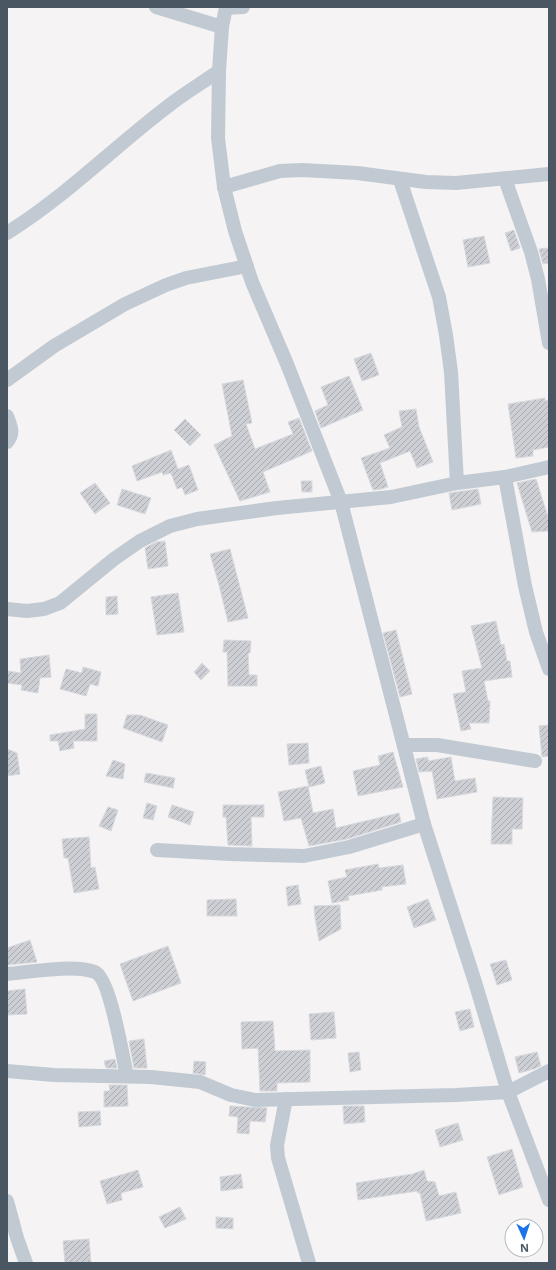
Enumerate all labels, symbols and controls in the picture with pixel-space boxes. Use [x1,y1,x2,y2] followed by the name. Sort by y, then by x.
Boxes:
[504,1218,544,1258] north arrow
[520,1241,529,1256] text: N

